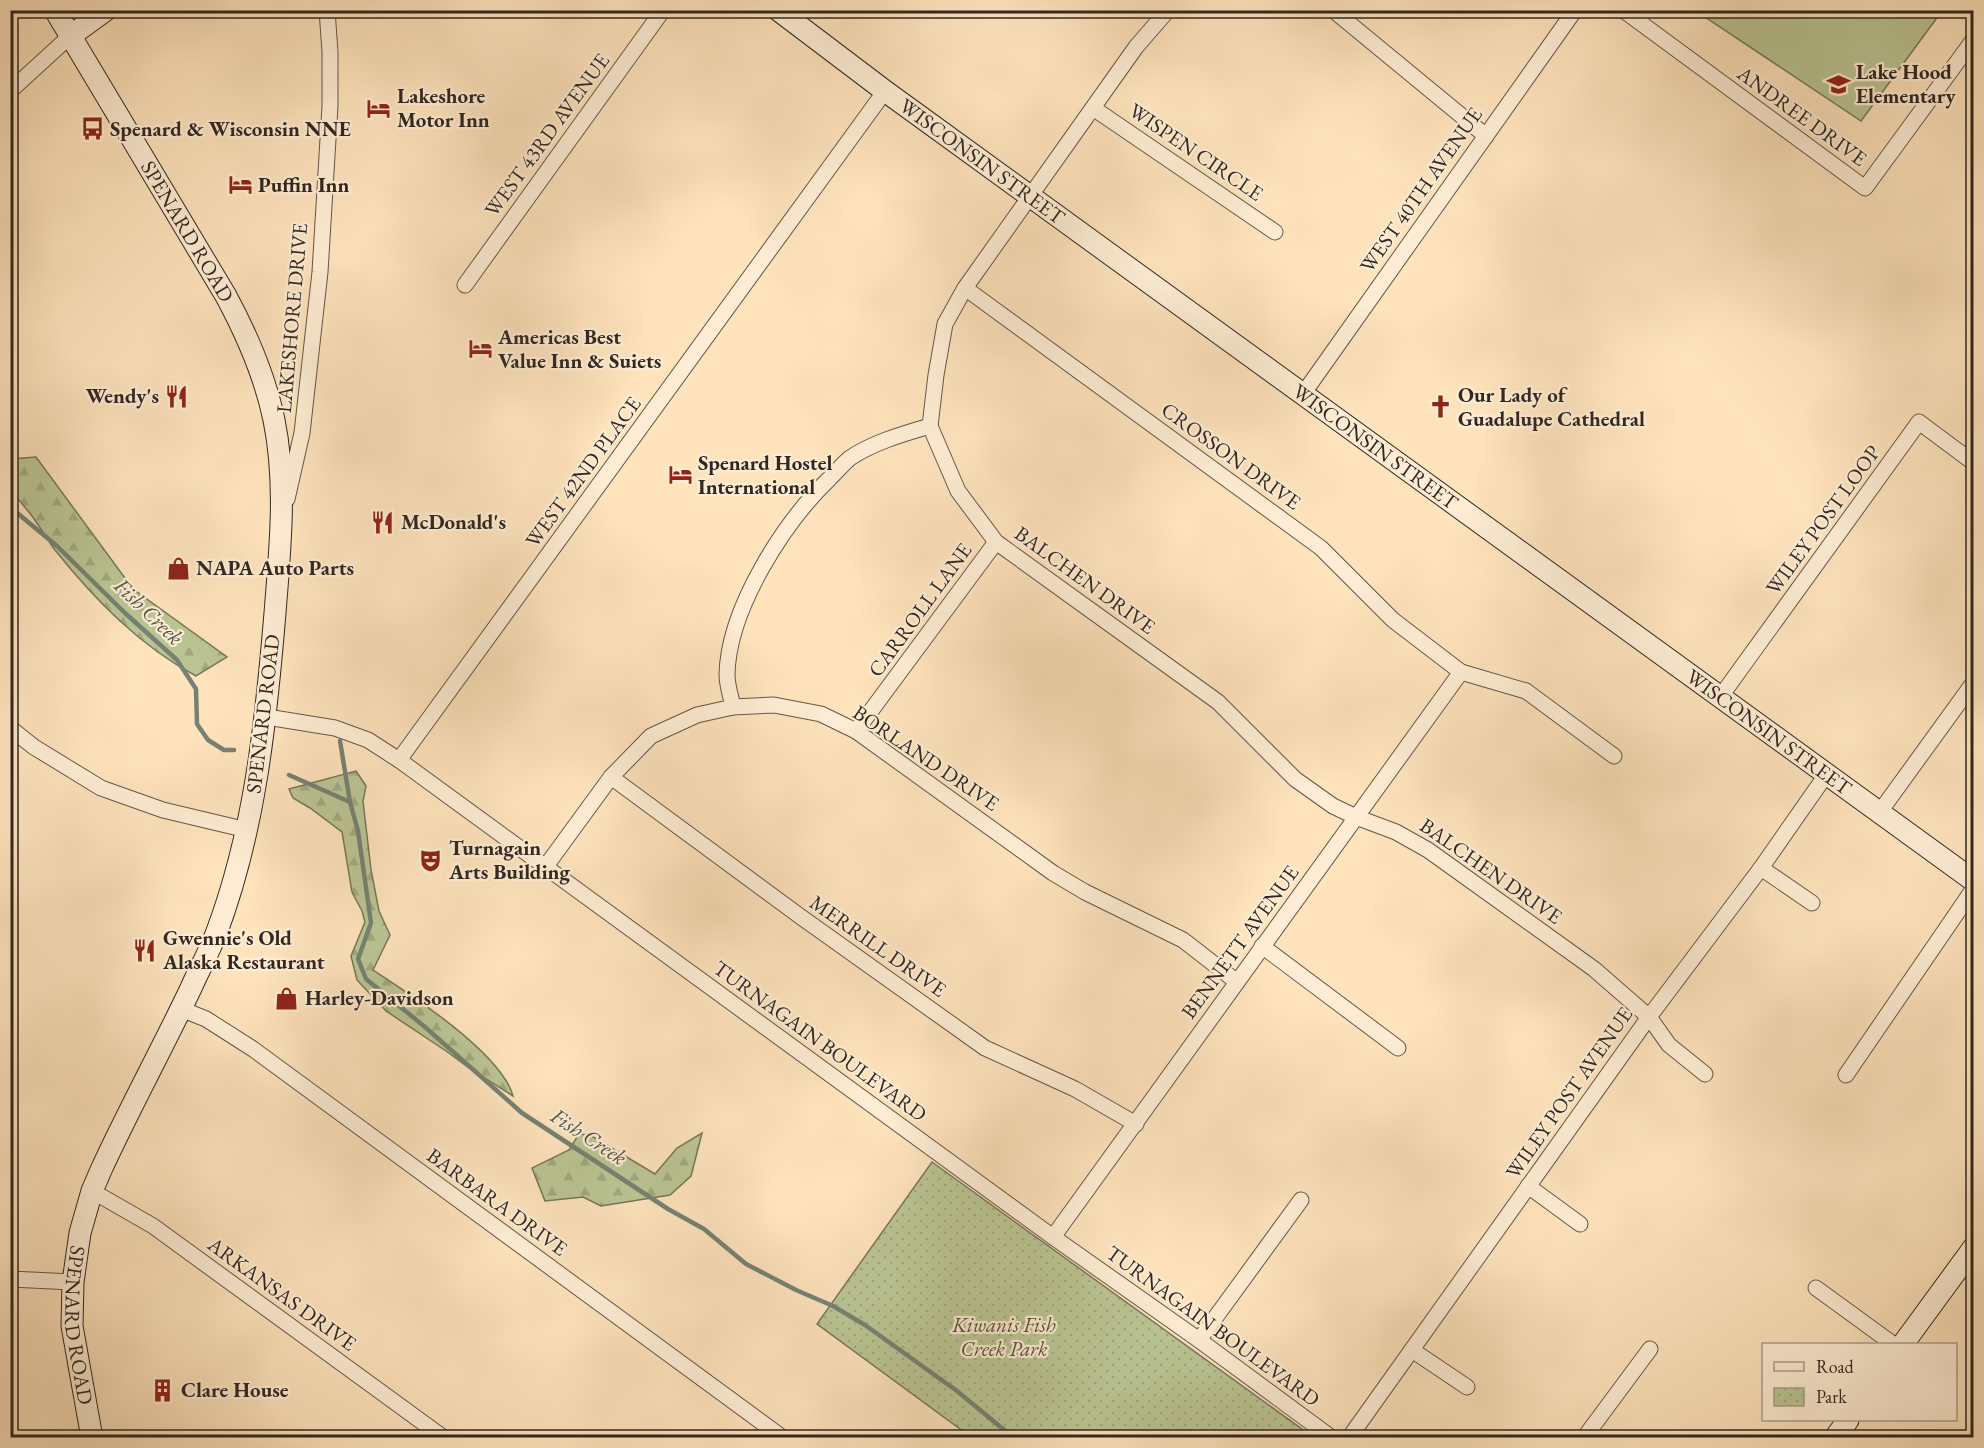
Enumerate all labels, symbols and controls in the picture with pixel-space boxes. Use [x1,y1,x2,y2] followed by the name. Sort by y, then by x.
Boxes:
[478,47,615,222] street label: WEST 43RD AVENUE
[1856,58,1956,109] place label: Lake Hood Elementary
[1731,59,1873,172] street label: ANDREE DRIVE
[1825,71,1851,97] school or university icon: Lake Hood Elementary
[397,82,490,133] place label: Lakeshore Motor Inn
[894,92,1071,231] street label: WISCONSIN STREET
[366,95,392,121] hotel icon: Lakeshore Motor Inn
[1124,97,1269,207] street label: WISPEN CIRCLE
[1353,102,1488,278] street label: WEST 40TH AVENUE
[110,115,351,142] place label: Spenard & Wisconsin NNE
[79,116,105,142] bus stop icon: Spenard & Wisconsin NNE
[135,155,241,307] street label: SPENARD ROAD
[258,171,350,198] place label: Puffin Inn
[227,172,253,198] hotel icon: Puffin Inn
[270,222,313,414] street label: LAKESHORE DRIVE
[497,323,661,374] place label: Americas Best Value Inn & Suiets
[467,336,493,362] hotel icon: Americas Best Value Inn & Suiets
[1288,377,1465,516] street label: WISCONSIN STREET
[1458,381,1645,432] place label: Our Lady of Guadalupe Cathedral
[85,382,159,409] place label: Wendy's
[164,383,190,409] restaurant icon: Wendy's
[519,391,647,553] street label: WEST 42ND PLACE
[1427,394,1453,420] church icon: Our Lady of Guadalupe Cathedral
[1156,396,1307,515] street label: CROSSON DRIVE
[1759,439,1886,600] street label: WILEY POST LOOP
[698,449,832,500] place label: Spenard Hostel International
[667,462,693,488] hotel icon: Spenard Hostel International
[401,508,506,535] place label: McDonald's
[370,509,396,535] restaurant icon: McDonald's
[1010,519,1161,640] street label: BALCHEN DRIVE
[862,537,977,682] street label: CARROLL LANE
[196,554,354,581] place label: NAPA Auto Parts
[165,555,191,581] shop icon: NAPA Auto Parts
[107,571,189,651] water label: Fish Creek
[239,633,286,795] street label: SPENARD ROAD
[1681,663,1858,801] street label: WISCONSIN STREET
[848,699,1005,817] street label: BORLAND DRIVE
[1415,811,1568,930] street label: BALCHEN DRIVE
[448,834,570,885] place label: Turnagain Arts Building
[418,847,444,873] theatre icon: Turnagain Arts Building
[1175,860,1304,1024] street label: BENNETT AVENUE
[805,889,952,1003] street label: MERRILL DRIVE
[162,924,325,975] place label: Gwennie's Old Alaska Restaurant
[132,937,158,963] restaurant icon: Gwennie's Old Alaska Restaurant
[708,954,933,1127] street label: TURNAGAIN BOULEVARD
[305,984,454,1011] place label: Harley-Davidson
[274,985,300,1011] shop icon: Harley-Davidson
[1499,1001,1638,1184] street label: WILEY POST AVENUE
[544,1101,632,1172] water label: Fish Creek
[422,1142,573,1262] street label: BARBARA DRIVE
[202,1230,362,1357] street label: ARKANSAS DRIVE
[1101,1239,1326,1412] street label: TURNAGAIN BOULEVARD
[59,1244,100,1407] street label: SPENARD ROAD
[951,1311,1056,1362] park label: Kiwanis Fish Creek Park
[1762,1343,1957,1421] legend
[1816,1355,1855,1378] text: Road
[181,1376,289,1403] place label: Clare House
[150,1377,176,1403] building icon: Clare House
[1816,1385,1847,1408] text: Park

